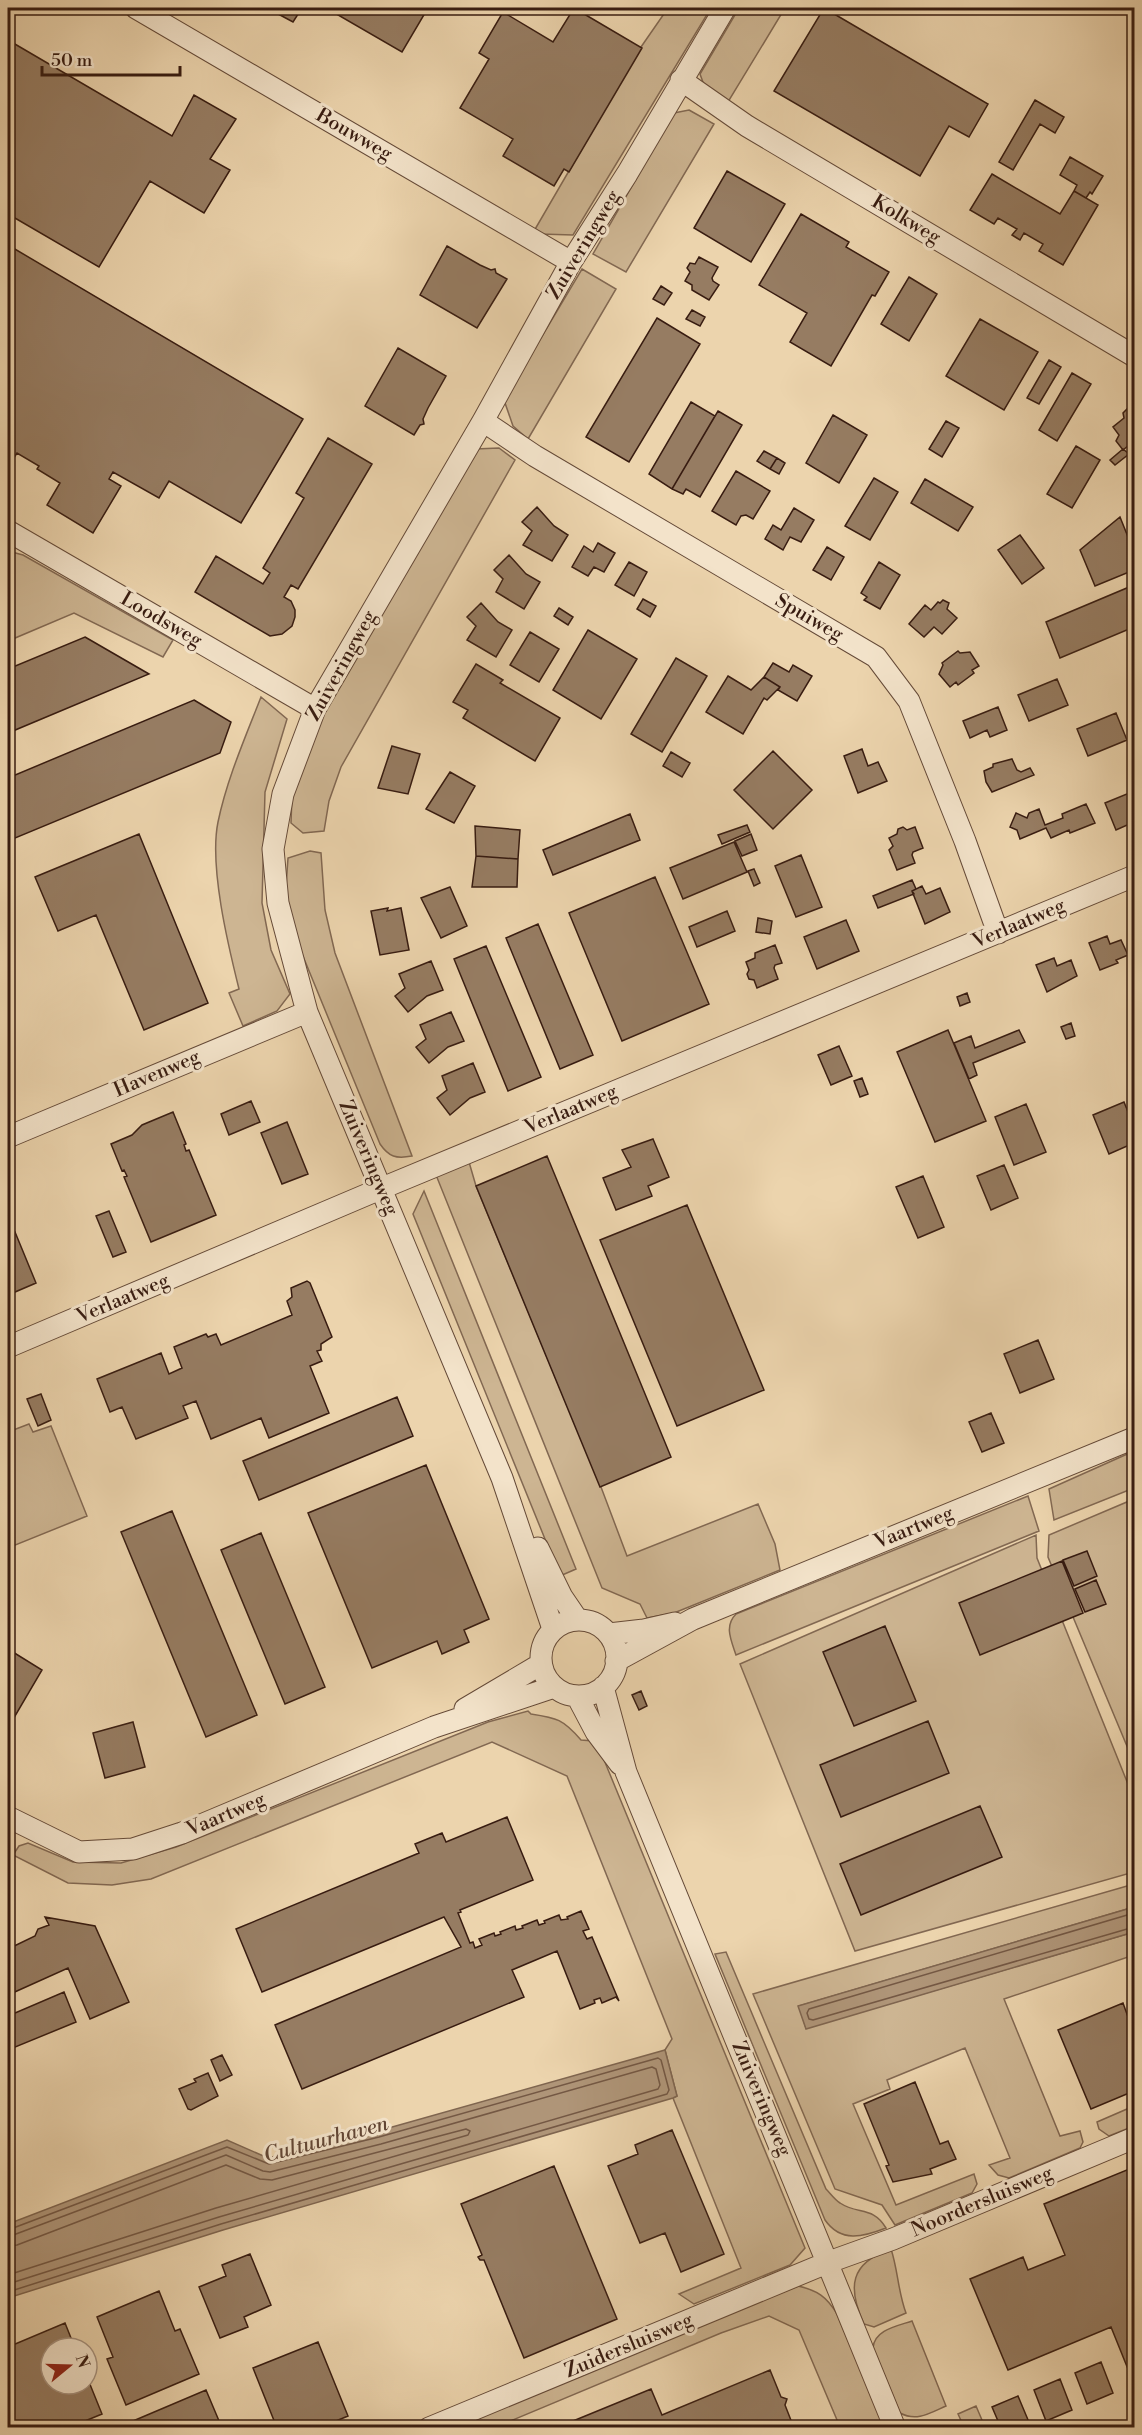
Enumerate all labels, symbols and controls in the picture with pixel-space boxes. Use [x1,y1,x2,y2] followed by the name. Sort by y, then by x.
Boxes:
[42,39,180,77] scale bar
[51,49,93,72] text: 50 m
[310,103,397,167] street label: Bouwweg
[542,185,627,304] street label: Zuiveringweg
[867,190,946,251] street label: Kolkweg
[116,587,207,654] street label: Loodsweg
[770,588,848,648] street label: Spuiweg
[301,606,383,726] street label: Zuiveringweg
[968,893,1070,955] street label: Verlaatweg
[110,1044,205,1103] street label: Havenweg
[520,1079,622,1141] street label: Verlaatweg
[333,1097,404,1220] street label: Zuiveringweg
[72,1268,174,1330] street label: Verlaatweg
[870,1501,958,1556] street label: Vaartweg
[182,1787,270,1843] street label: Vaartweg
[726,2038,797,2161] street label: Zuiveringweg
[261,2111,391,2169] water label: Cultuurhaven
[907,2161,1057,2243] street label: Noordersluisweg
[561,2307,698,2384] street label: Zuidersluisweg
[39,2336,99,2396] north arrow
[71,2352,94,2371] text: N

